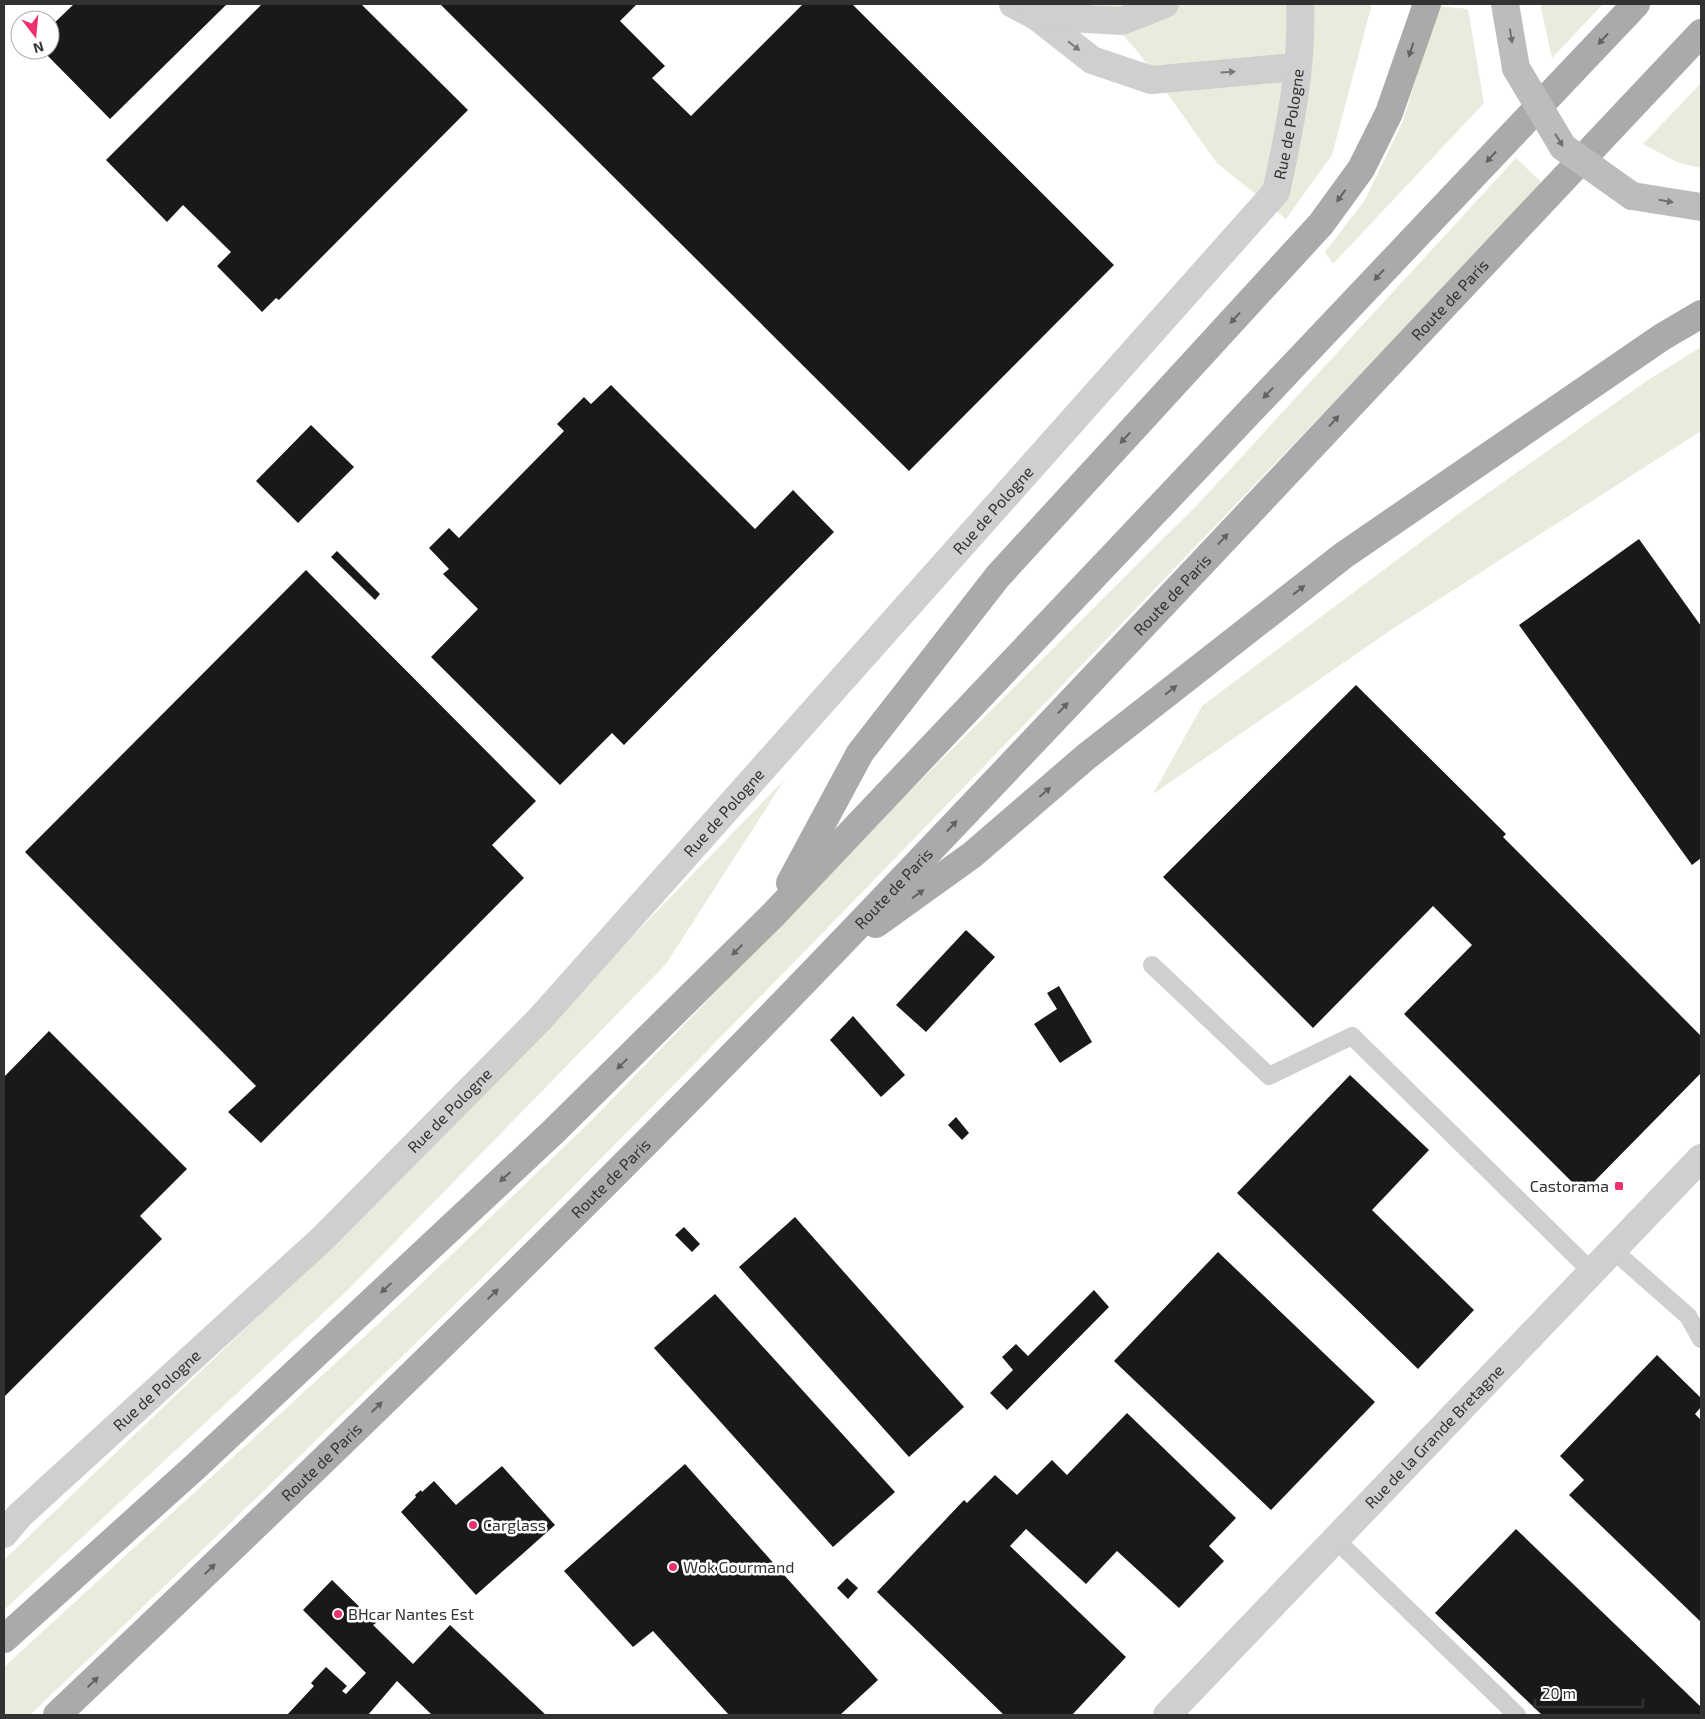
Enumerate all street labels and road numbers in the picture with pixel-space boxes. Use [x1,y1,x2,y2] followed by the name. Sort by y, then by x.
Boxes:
[1269,68,1307,181] street label: Rue de Pologne
[1407,255,1492,344] street label: Route de Paris
[948,462,1037,558] street label: Rue de Pologne
[1129,550,1215,639] street label: Route de Paris
[679,764,768,860] street label: Rue de Pologne
[850,844,936,932] street label: Route de Paris
[403,1064,495,1156] street label: Rue de Pologne
[567,1134,654,1222] street label: Route de Paris
[109,1345,204,1434] street label: Rue de Pologne
[1360,1360,1507,1512] street label: Rue de la Grande Bretagne
[277,1419,365,1505] street label: Route de Paris

